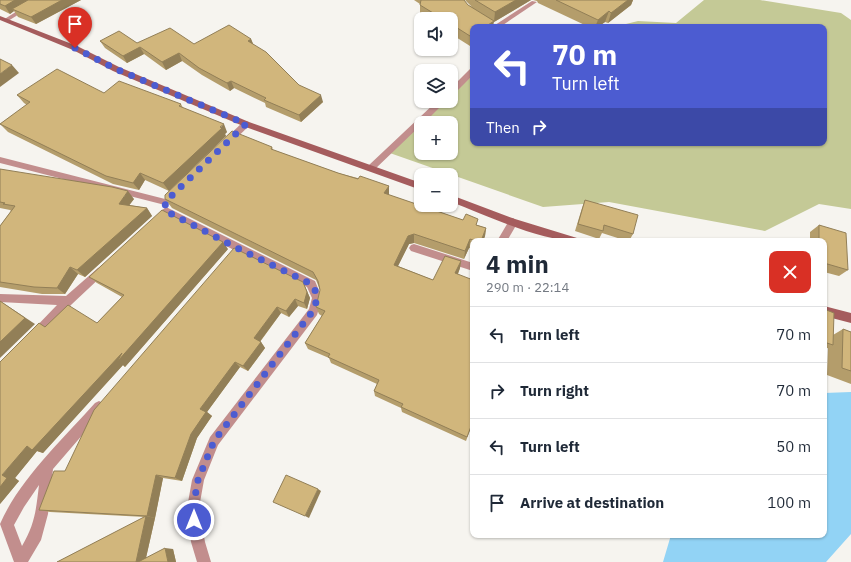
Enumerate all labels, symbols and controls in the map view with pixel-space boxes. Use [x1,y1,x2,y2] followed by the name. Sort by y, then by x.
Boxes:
[58,7.0,92,48] pin
[414,12,458,212] map controls
[414,12,458,56] button: sound
[64,13,86,35] icon: arrive
[552,36,617,73] text: 70 m
[486,40,538,92] icon: left
[414,64,458,108] button: layers
[552,72,620,95] text: Turn left
[414,116,458,160] button: +
[528,116,550,138] icon: right
[486,118,520,137] text: Then
[414,168,458,212] button: −
[486,248,549,280] text: 4 min
[769,251,811,293] button: close
[486,279,569,296] text: 290 m · 22:14
[486,324,508,346] icon: left
[520,325,580,344] text: Turn left
[776,325,811,344] text: 70 m
[486,380,508,402] icon: right
[520,381,589,400] text: Turn right
[776,381,811,400] text: 70 m
[486,436,508,458] icon: left
[520,437,580,456] text: Turn left
[776,437,811,456] text: 50 m
[486,492,508,514] icon: arrive
[520,493,664,512] text: Arrive at destination
[767,493,811,512] text: 100 m
[173,499,215,541] position arrow

